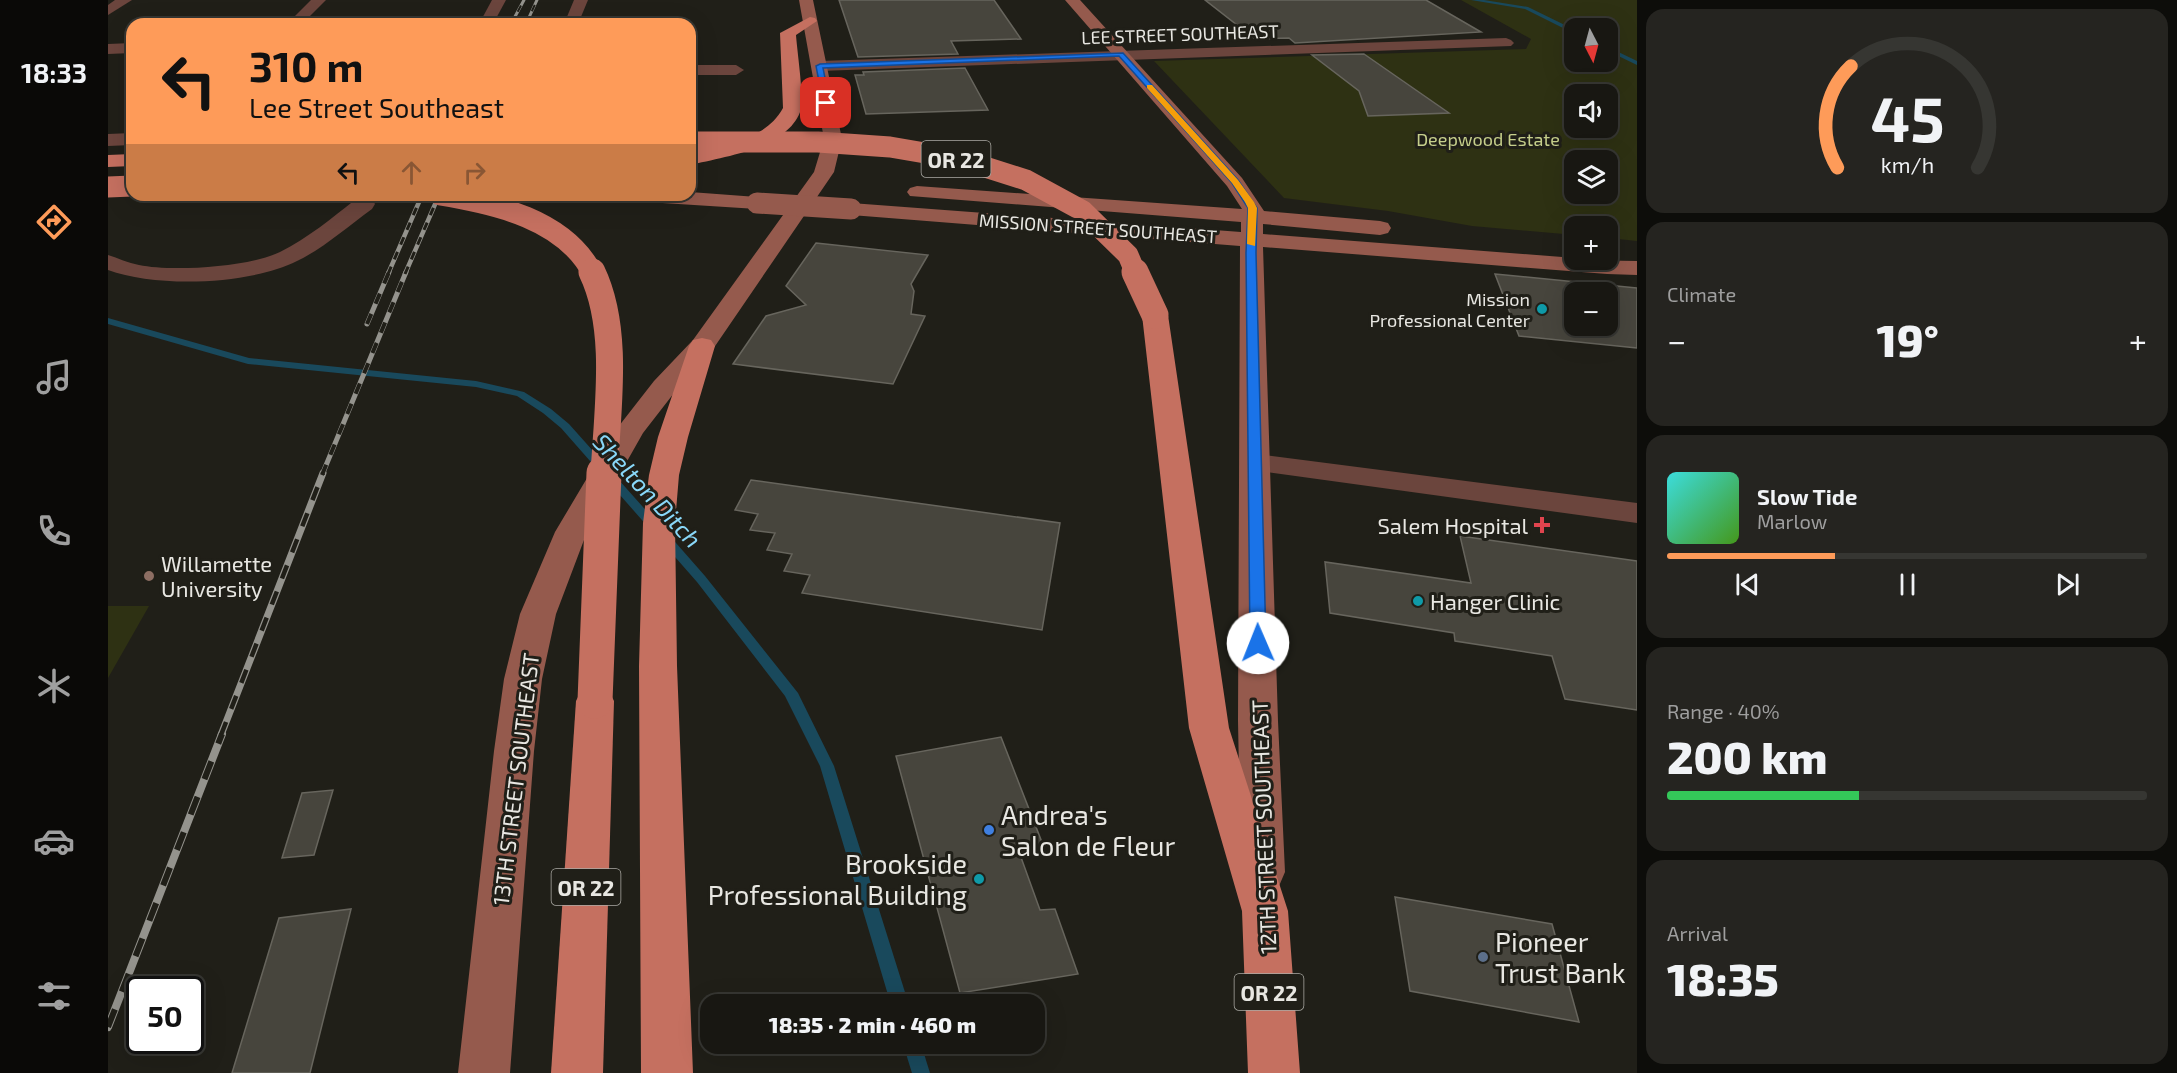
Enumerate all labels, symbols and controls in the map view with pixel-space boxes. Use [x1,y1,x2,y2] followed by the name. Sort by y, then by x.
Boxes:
[1564,18,1618,72] north arrow
[1564,18,1618,336] map controls
[1081,20,1280,48] street label: LEE STREET SOUTHEAST
[249,40,364,90] text: 310 m
[150,42,228,120] icon: left
[21,56,87,88] text: 18:33
[800,77,851,128] pin
[1870,80,1944,155] text: 45
[1564,84,1618,138] button: sound
[809,86,842,119] icon: arrive
[249,91,504,123] text: Lee Street Southeast
[1416,128,1560,150] park label: Deepwood Estate
[922,141,990,177] road number: OR 22
[1564,150,1618,204] button: layers
[1880,152,1934,177] text: km/h
[332,156,365,189] icon: left
[395,156,428,189] icon: ahead
[458,156,491,189] icon: right
[33,201,75,243] icon: directions
[978,209,1218,247] street label: MISSION STREET SOUTHEAST
[1564,216,1618,270] button: +
[1564,282,1618,336] button: −
[1667,282,1736,306] text: Climate
[1369,288,1530,331] place label: Mission Professional Center
[1535,302,1549,316] marker: Mission Professional Center
[1876,312,1939,366] text: 19°
[1667,320,1686,360] text: −
[2129,320,2147,360] text: +
[33,356,75,398] icon: music
[588,427,708,553] water label: Shelton Ditch
[1757,483,1857,509] text: Slow Tide
[1757,509,1827,533] text: Marlow
[33,510,75,552] icon: phone
[1377,512,1528,538] place label: Salem Hospital
[1533,516,1551,534] marker: Salem Hospital
[161,550,272,601] place label: Willamette University
[1731,568,1764,601] icon: previous
[1891,568,1924,601] icon: pause
[2051,568,2084,601] icon: next
[142,569,156,583] marker: Willamette University
[1430,588,1560,614] place label: Hanger Clinic
[1411,594,1425,608] marker: Hanger Clinic
[1226,611,1290,675] position arrow
[487,651,543,907] street label: 13TH STREET SOUTHEAST
[33,665,75,707] icon: climate
[1246,699,1280,955] street label: 12TH STREET SOUTHEAST
[1667,699,1780,723] text: Range · 40%
[1667,729,1827,783] text: 200 km
[1001,798,1175,861] place label: Andrea's Salon de Fleur
[33,820,75,862] icon: car
[982,823,996,837] marker: Andrea's Salon de Fleur
[708,847,967,911] place label: Brookside Professional Building
[552,869,620,905] road number: OR 22
[972,872,986,886] marker: Brookside Professional Building
[1667,921,1728,945] text: Arrival
[1495,925,1626,988] place label: Pioneer Trust Bank
[1476,950,1490,964] marker: Pioneer Trust Bank
[1667,951,1779,1005] text: 18:35
[1234,974,1304,1010] road number: OR 22
[33,975,75,1017] icon: filters
[126,976,204,1054] speed limit sign: 50
[769,1011,976,1037] text: 18:35 · 2 min · 460 m

